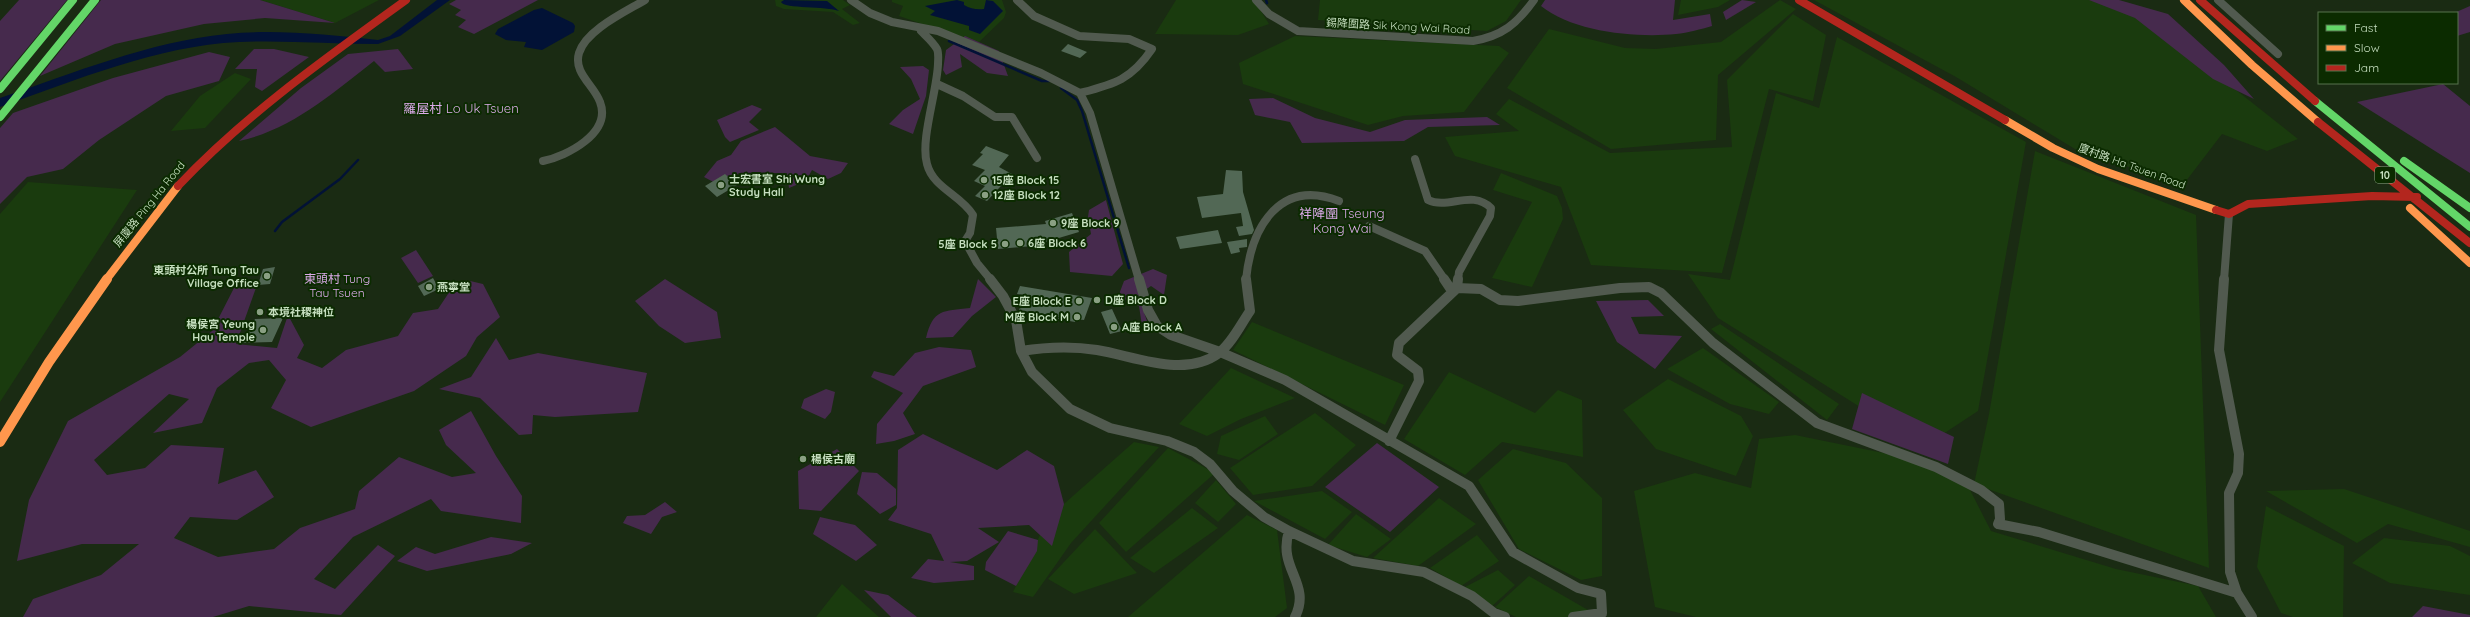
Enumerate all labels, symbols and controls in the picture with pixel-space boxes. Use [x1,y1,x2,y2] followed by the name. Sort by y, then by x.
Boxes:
[2318,12,2458,84] legend
[1326,15,1470,37] street label: 錫降圍路 Sik Kong Wai Road
[2354,20,2378,35] text: Fast
[2354,40,2380,55] text: Slow
[2354,60,2379,75] text: Jam
[403,100,519,116] district label: 羅屋村 Lo Uk Tsuen
[2076,140,2188,192] street label: 廈村路 Ha Tsuen Road
[110,158,188,250] street label: 屏廈路 Ping Ha Road
[2375,167,2395,183] road number: 10
[729,172,825,199] place label: 士宏書室 Shi Wung Study Hall
[992,173,1059,187] place label: 15座 Block 15
[979,175,989,185] marker: 15座 Block 15
[716,180,726,190] marker: 士宏書室 Shi Wung Study Hall
[993,188,1060,202] place label: 12座 Block 12
[980,190,990,200] marker: 12座 Block 12
[1299,205,1385,236] district label: 祥降圍 Tseung Kong Wai
[1061,216,1120,230] place label: 9座 Block 9
[1048,218,1058,228] marker: 9座 Block 9
[1028,236,1086,250] place label: 6座 Block 6
[938,237,997,251] place label: 5座 Block 5
[1015,238,1025,248] marker: 6座 Block 6
[1000,239,1010,249] marker: 5座 Block 5
[153,263,260,290] place label: 東頭村公所 Tung Tau Village Office
[262,271,272,281] marker: 東頭村公所 Tung Tau Village Office
[304,271,370,300] district label: 東頭村 Tung Tau Tsuen
[437,280,470,294] place label: 燕寧堂
[424,282,434,292] marker: 燕寧堂
[1105,293,1167,307] place label: D座 Block D
[1012,294,1071,308] place label: E座 Block E
[1092,295,1102,305] marker: D座 Block D
[1074,296,1084,306] marker: E座 Block E
[268,305,334,319] place label: 本境社稷神位
[255,307,265,317] marker: 本境社稷神位
[1005,310,1069,324] place label: M座 Block M
[1072,312,1082,322] marker: M座 Block M
[186,317,256,344] place label: 楊侯宮 Yeung Hau Temple
[1122,320,1182,334] place label: A座 Block A
[1109,322,1119,332] marker: A座 Block A
[258,325,268,335] marker: 楊侯宮 Yeung Hau Temple
[811,452,855,466] place label: 楊侯古廟
[798,454,808,464] marker: 楊侯古廟

